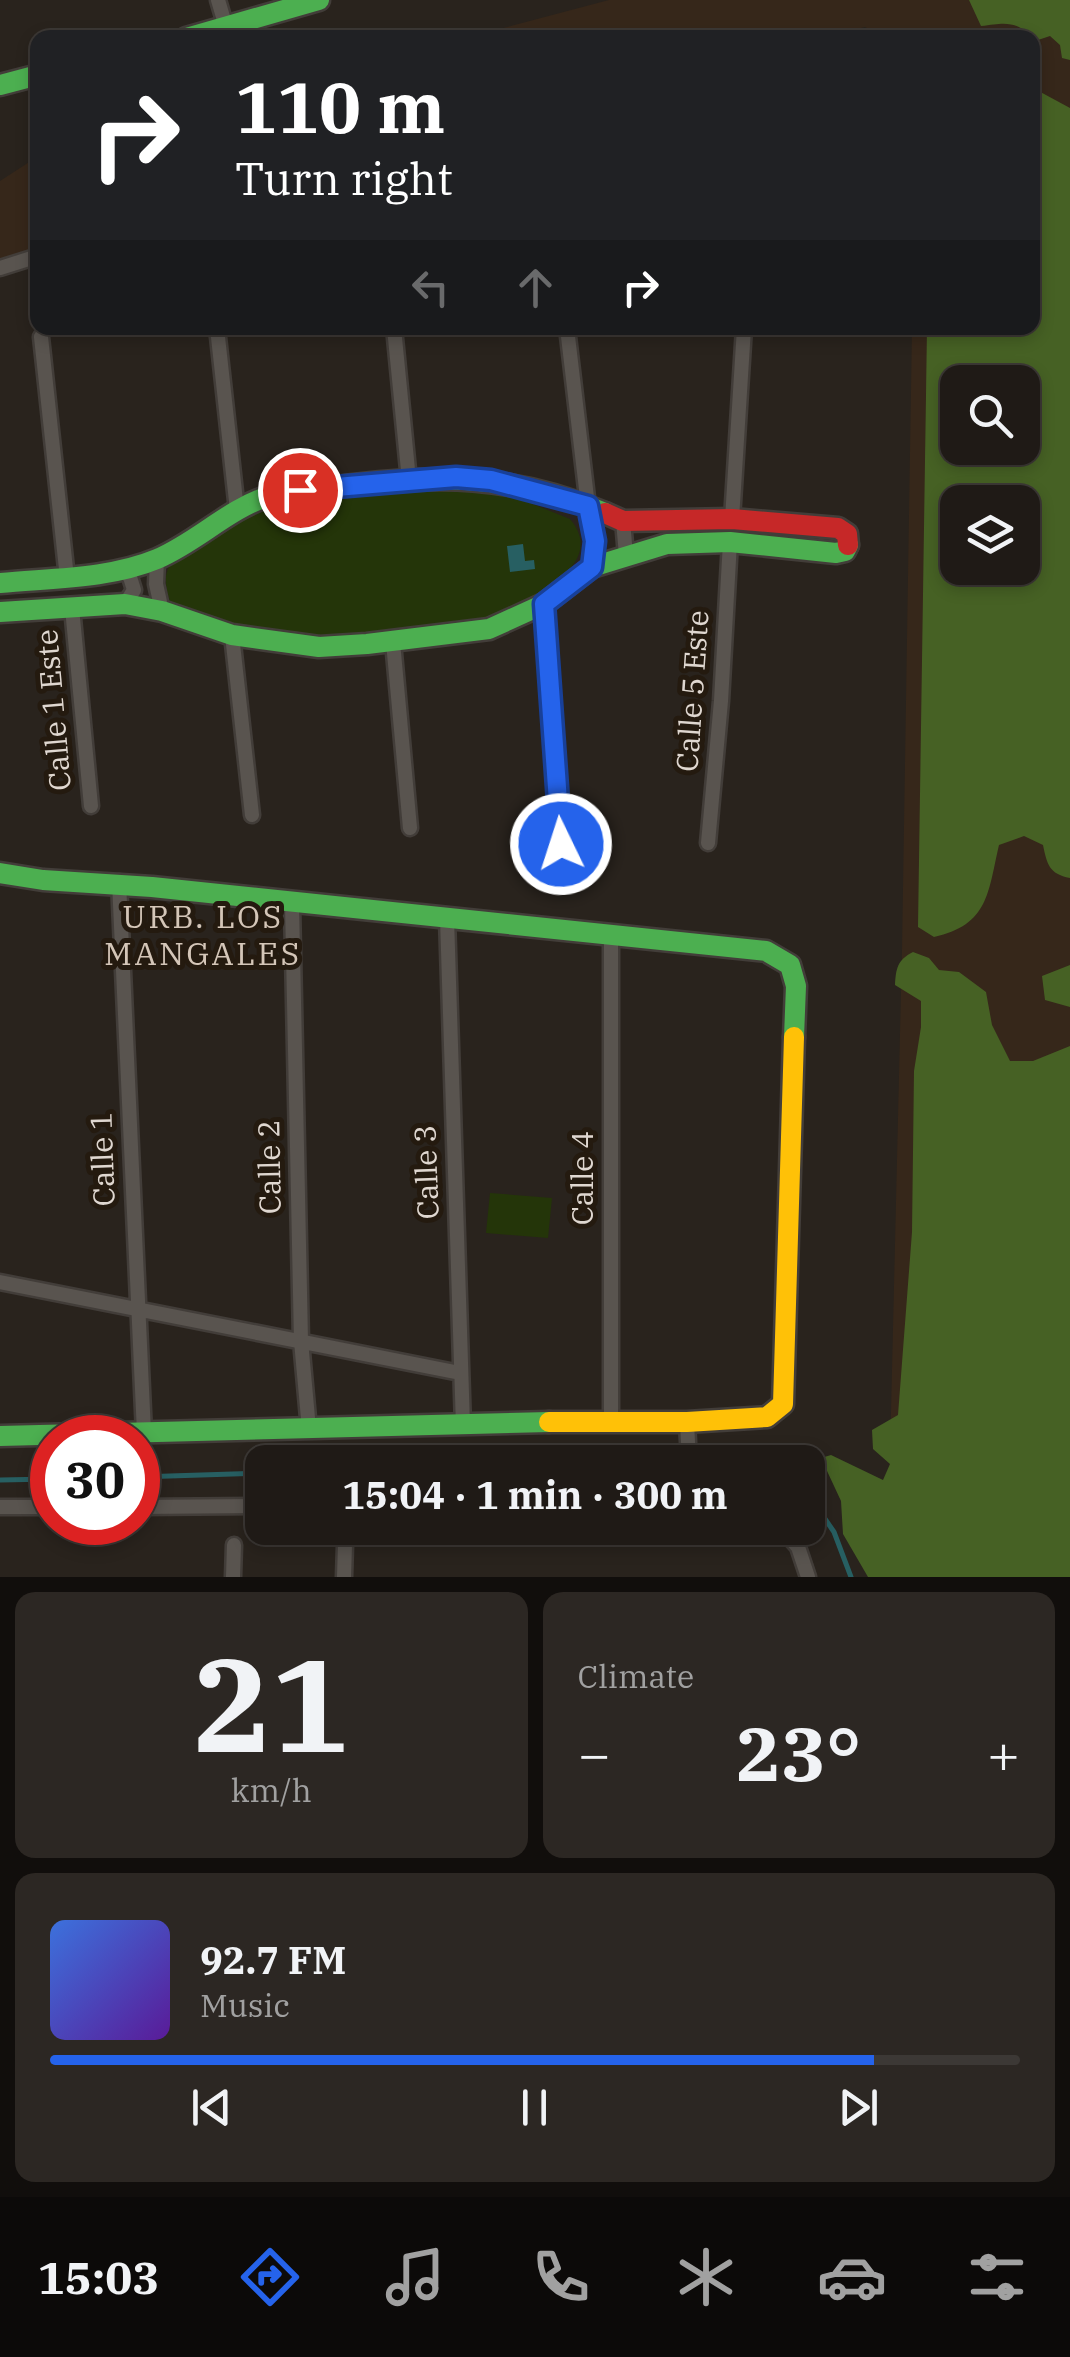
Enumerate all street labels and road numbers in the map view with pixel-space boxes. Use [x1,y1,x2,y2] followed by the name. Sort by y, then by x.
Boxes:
[666,609,717,773] street label: Calle 5 Este
[26,628,79,792] street label: Calle 1 Este
[80,1111,123,1207] street label: Calle 1
[248,1119,289,1215] street label: Calle 2
[404,1124,447,1220] street label: Calle 3
[562,1131,601,1225] street label: Calle 4

